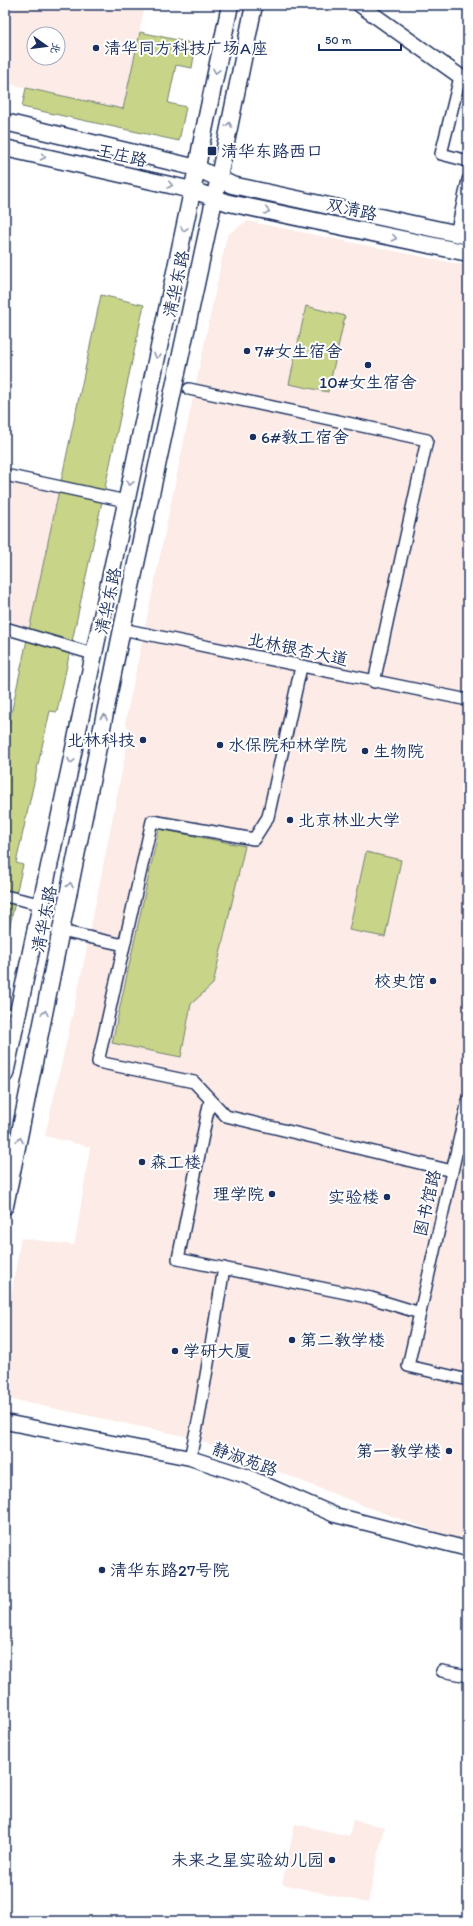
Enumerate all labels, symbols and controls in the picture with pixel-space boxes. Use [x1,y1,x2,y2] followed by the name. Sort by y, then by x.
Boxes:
[26,26,66,66] north arrow
[319,26,401,52] scale bar
[325,33,351,47] text: 50 m
[104,38,268,58] place label: 清华同方科技广场A座
[48,41,63,55] text: 北
[91,43,101,53] marker: 清华同方科技广场A座
[213,67,221,74] one-way arrow
[225,122,233,129] one-way arrow
[95,140,149,170] street label: 王庄路
[221,141,323,161] place label: 清华东路西口
[206,145,218,157] marker: 清华东路西口
[40,152,46,160] one-way arrow
[167,181,173,189] one-way arrow
[325,194,379,224] street label: 双清路
[264,206,270,214] one-way arrow
[181,225,189,232] one-way arrow
[391,233,397,241] one-way arrow
[159,249,193,319] street label: 清华东路
[255,341,343,361] place label: 7#女生宿舍
[242,346,252,356] marker: 7#女生宿舍
[153,353,162,359] one-way arrow
[363,360,373,370] marker: 10#女生宿舍
[319,372,417,392] place label: 10#女生宿舍
[261,427,349,447] place label: 6#教工宿舍
[248,432,258,442] marker: 6#教工宿舍
[126,480,134,486] one-way arrow
[91,566,125,636] street label: 清华东路
[246,629,350,669] street label: 北林银杏大道
[99,714,108,720] one-way arrow
[67,730,135,750] place label: 北林科技
[138,735,148,745] marker: 北林科技
[228,735,347,755] place label: 水保院和林学院
[215,740,225,750] marker: 水保院和林学院
[373,741,424,761] place label: 生物院
[360,746,370,756] marker: 生物院
[67,757,75,764] one-way arrow
[298,810,400,830] place label: 北京林业大学
[285,815,295,825] marker: 北京林业大学
[65,882,74,888] one-way arrow
[28,884,60,954] street label: 清华东路
[374,971,425,991] place label: 校史馆
[428,976,438,986] marker: 校史馆
[40,1010,48,1016] one-way arrow
[15,1137,23,1143] one-way arrow
[150,1152,201,1172] place label: 森工楼
[137,1157,147,1167] marker: 森工楼
[410,1168,444,1238] street label: 图书馆路
[213,1184,264,1204] place label: 理学院
[328,1187,379,1207] place label: 实验楼
[267,1189,277,1199] marker: 理学院
[382,1192,392,1202] marker: 实验楼
[300,1330,385,1350] place label: 第二教学楼
[287,1335,297,1345] marker: 第二教学楼
[183,1341,251,1361] place label: 学研大厦
[170,1346,180,1356] marker: 学研大厦
[210,1438,280,1480] street label: 静淑苑路
[356,1441,441,1461] place label: 第一教学楼
[444,1446,454,1456] marker: 第一教学楼
[110,1560,229,1580] place label: 清华东路27号院
[97,1565,107,1575] marker: 清华东路27号院
[171,1850,324,1870] place label: 未来之星实验幼儿园
[327,1855,337,1865] marker: 未来之星实验幼儿园

